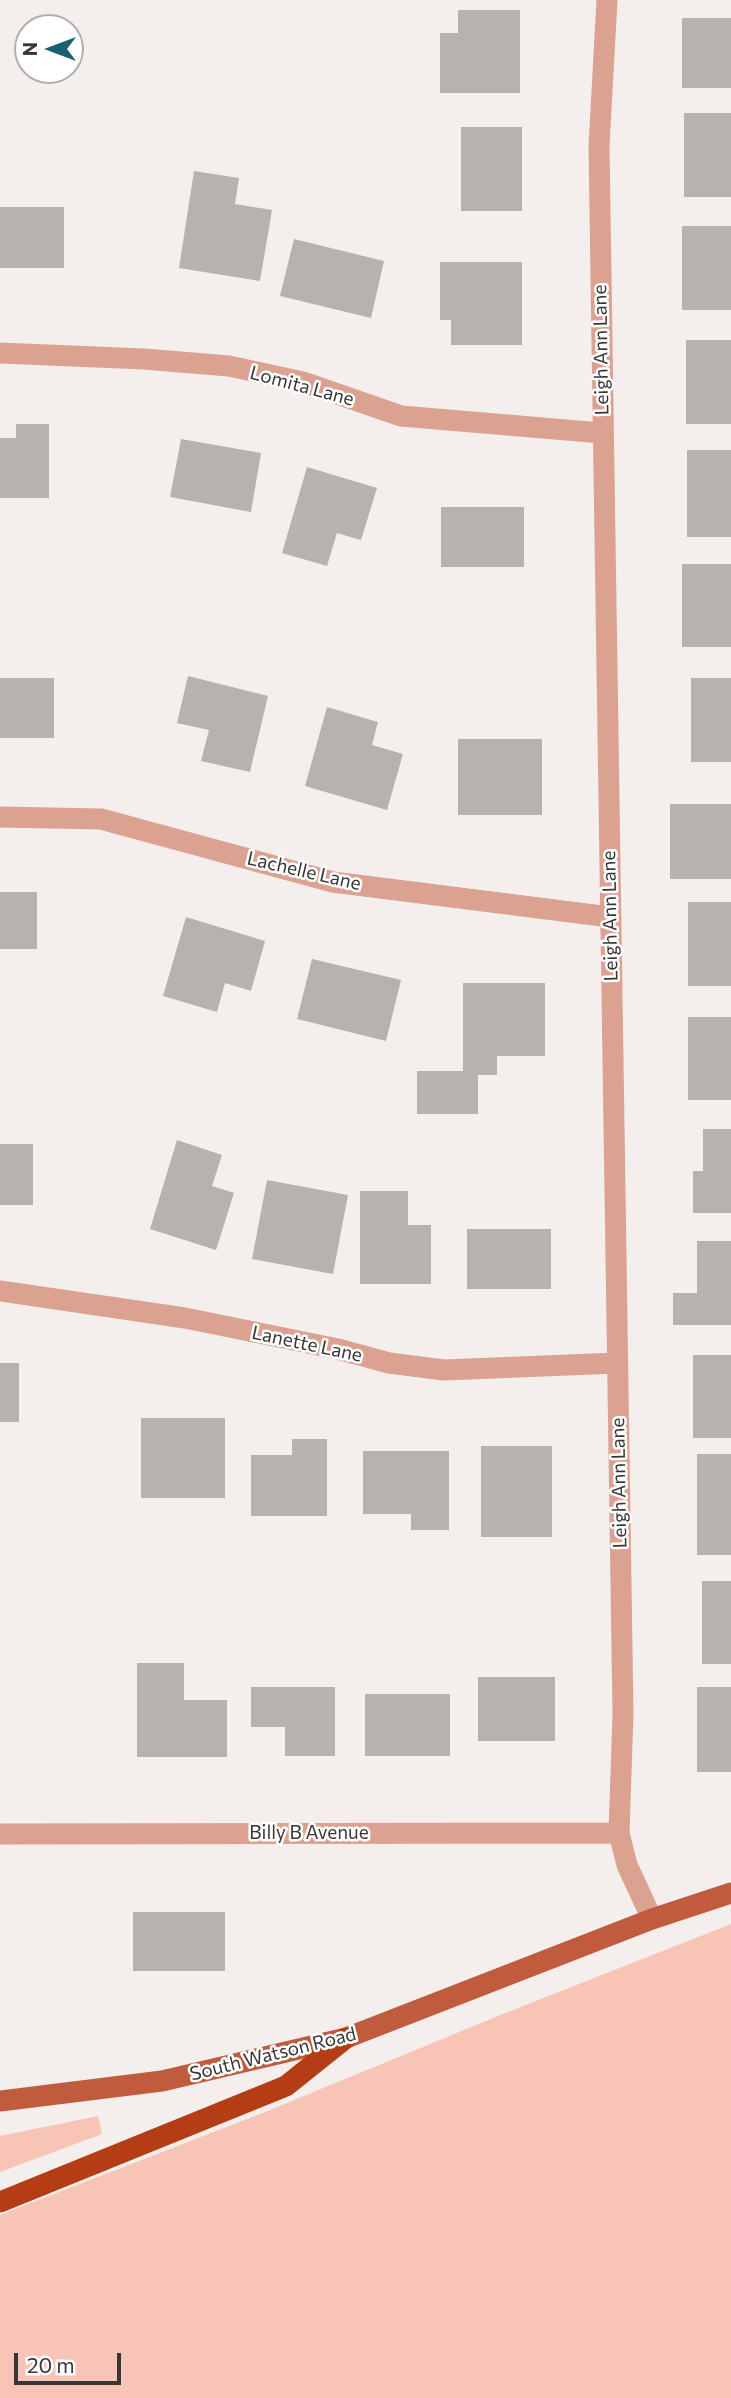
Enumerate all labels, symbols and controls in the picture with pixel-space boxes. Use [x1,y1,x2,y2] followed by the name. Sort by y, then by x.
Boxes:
[14,14,84,84] north arrow
[18,42,41,56] text: N
[588,284,614,416] street label: Leigh Ann Lane
[247,361,357,411] street label: Lomita Lane
[245,847,363,895] street label: Lachelle Lane
[597,850,623,982] street label: Leigh Ann Lane
[250,1321,364,1367] street label: Lanette Lane
[606,1417,632,1549] street label: Leigh Ann Lane
[249,1822,369,1844] street label: Billy B Avenue
[188,2022,358,2086] street label: South Watson Road
[18,2338,124,2382] scale bar
[27,2352,75,2377] text: 20 m

